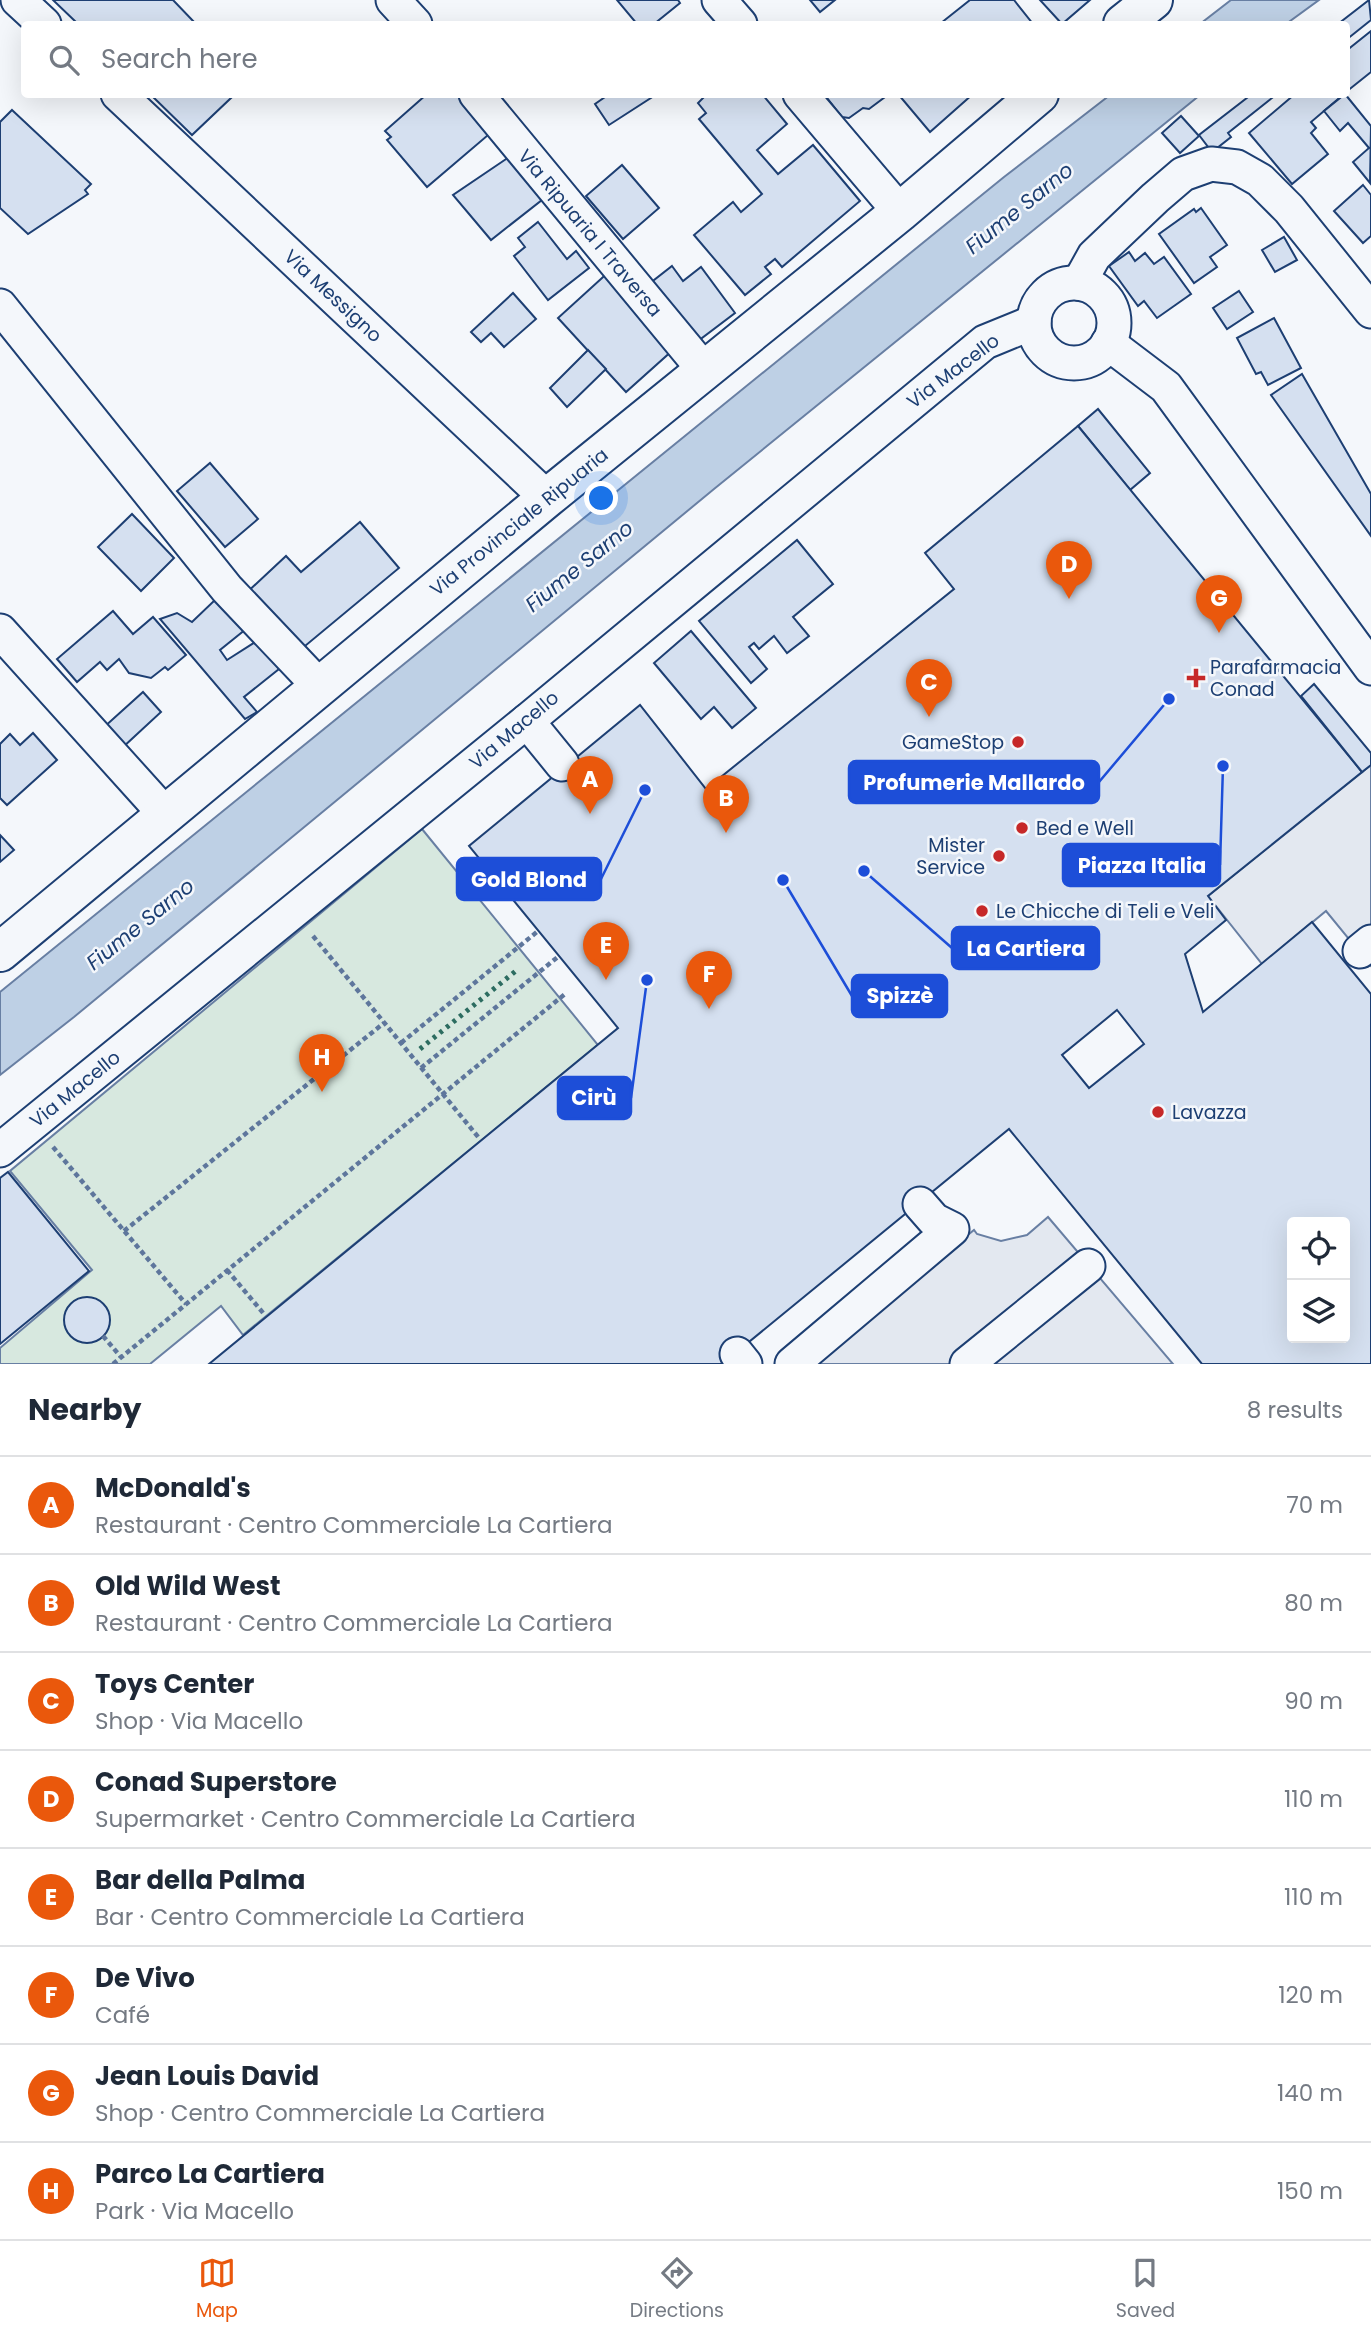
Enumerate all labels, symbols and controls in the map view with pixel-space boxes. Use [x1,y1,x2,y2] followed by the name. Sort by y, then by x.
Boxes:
[21,21,1350,98] search box
[45,41,83,79] icon: search
[101,41,258,77] text: Search here
[512,143,668,323] street label: Via Ripuaria I Traversa
[959,155,1079,261] water label: Fiume Sarno
[278,243,388,349] street label: Via Messigno
[901,327,1005,415] street label: Via Macello
[424,442,614,602] street label: Via Provinciale Ripuaria
[584,481,618,515] your location
[519,513,639,619] water label: Fiume Sarno
[1046,541,1092,599] pin: D
[1196,575,1242,633] pin: G
[1210,654,1341,703] place label: Parafarmacia Conad
[906,659,952,717] pin: C
[1188,670,1204,686] marker: Parafarmacia Conad
[463,684,565,776] street label: Via Macello
[902,729,1004,756] place label: GameStop
[1010,734,1026,750] marker: GameStop
[567,756,613,814] pin: A
[849,761,1099,803] callout: Profumerie Mallardo
[863,768,1085,797] text: Profumerie Mallardo
[703,775,749,833] pin: B
[1036,815,1134,842] place label: Bed e Well
[1014,820,1030,836] marker: Bed e Well
[916,832,985,881] place label: Mister Service
[1063,844,1220,886] callout: Piazza Italia
[991,848,1007,864] marker: Mister Service
[1078,851,1206,880] text: Piazza Italia
[457,858,601,900] callout: Gold Blond
[471,865,587,894] text: Gold Blond
[80,871,200,977] water label: Fiume Sarno
[996,898,1215,925] place label: Le Chicche di Teli e Veli
[974,903,990,919] marker: Le Chicche di Teli e Veli
[583,922,629,980] pin: E
[952,927,1099,969] callout: La Cartiera
[967,934,1085,963] text: La Cartiera
[686,951,732,1009] pin: F
[852,975,947,1017] callout: Spizzè
[866,981,934,1010] text: Spizzè
[299,1034,345,1092] pin: H
[24,1044,126,1134] street label: Via Macello
[558,1077,631,1119] callout: Cirù
[571,1083,617,1112] text: Cirù
[1172,1099,1247,1126] place label: Lavazza
[1150,1104,1166,1120] marker: Lavazza
[1287,1217,1350,1343] map controls
[1287,1217,1350,1280] button: locate
[1287,1280,1350,1343] button: layers
[28,1388,142,1431] text: Nearby
[1247,1394,1343,1426] text: 8 results
[95,1470,251,1506] text: McDonald's
[43,1489,59,1521] text: A
[1286,1489,1343,1521] text: 70 m
[95,1509,613,1541] text: Restaurant · Centro Commerciale La Cartiera
[95,1568,281,1604] text: Old Wild West
[43,1587,59,1619] text: B
[1284,1587,1343,1619] text: 80 m
[95,1607,613,1639] text: Restaurant · Centro Commerciale La Cartiera
[95,1666,254,1702] text: Toys Center
[42,1685,60,1717] text: C
[1284,1685,1343,1717] text: 90 m
[95,1705,303,1737] text: Shop · Via Macello
[95,1764,337,1800] text: Conad Superstore
[43,1783,59,1815] text: D
[1284,1783,1343,1815] text: 110 m
[95,1803,635,1835] text: Supermarket · Centro Commerciale La Cartiera
[95,1862,305,1898] text: Bar della Palma
[45,1881,57,1913] text: E
[1284,1881,1343,1913] text: 110 m
[95,1901,525,1933] text: Bar · Centro Commerciale La Cartiera
[95,1960,195,1996] text: De Vivo
[45,1979,57,2011] text: F
[1278,1979,1343,2011] text: 120 m
[95,1999,150,2031] text: Café
[95,2058,319,2094] text: Jean Louis David
[42,2077,60,2109] text: G
[1277,2077,1343,2109] text: 140 m
[95,2097,545,2129] text: Shop · Centro Commerciale La Cartiera
[95,2156,325,2192] text: Parco La Cartiera
[43,2175,59,2207] text: H
[1277,2175,1343,2207] text: 150 m
[95,2195,294,2227] text: Park · Via Macello
[196,2254,238,2325] tab: Map
[630,2254,724,2325] tab: Directions
[1116,2254,1175,2325] tab: Saved

